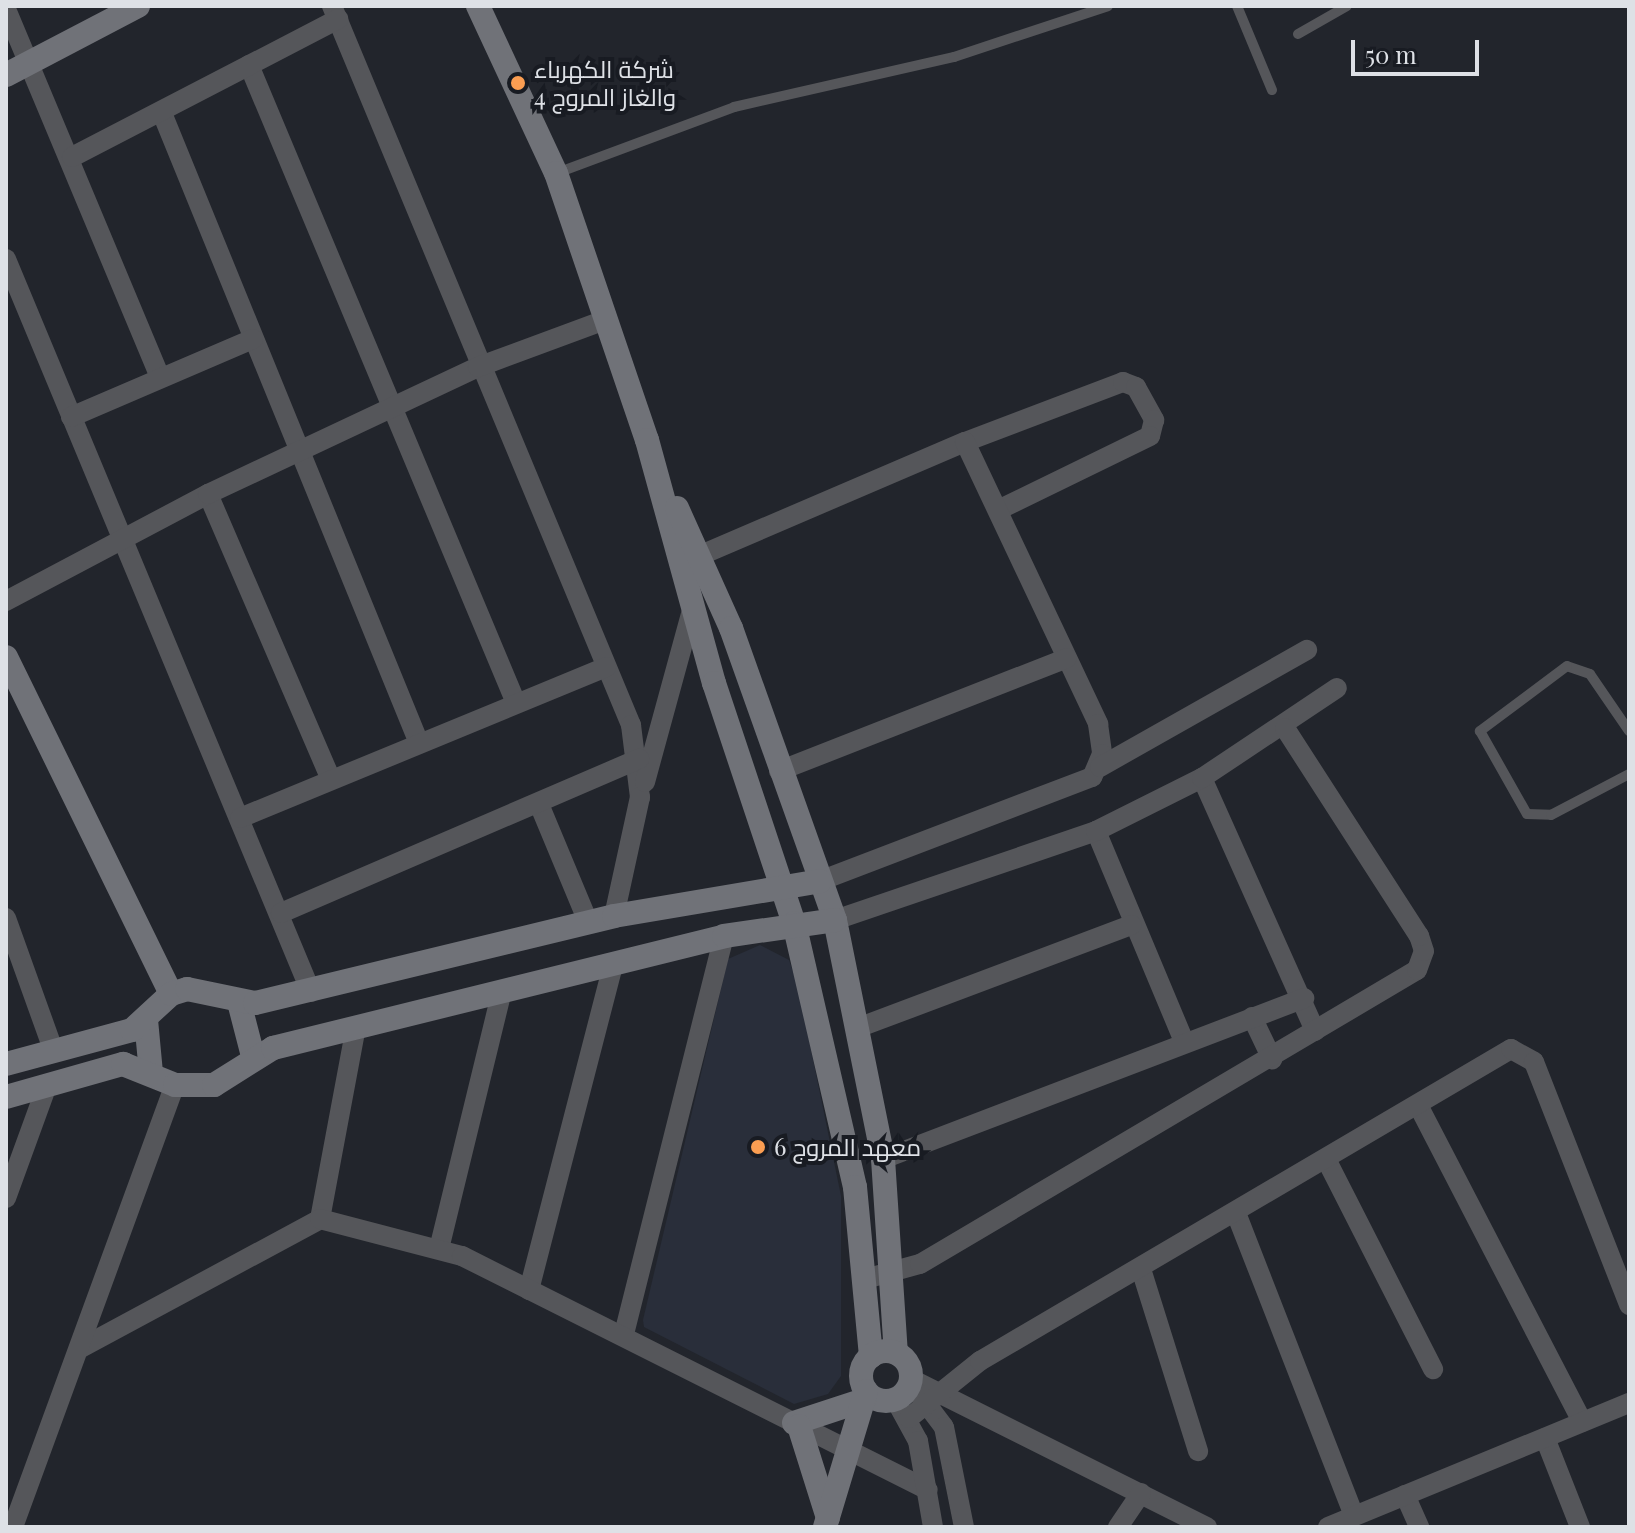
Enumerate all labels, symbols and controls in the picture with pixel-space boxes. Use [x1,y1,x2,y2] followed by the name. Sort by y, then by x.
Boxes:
[1355,24,1483,74] scale bar
[1365,38,1417,70] text: 50 m
[534,55,676,111] place label: شركة الكهرباء والغاز المروج 4
[509,74,527,92] marker: شركة الكهرباء والغاز المروج 4
[774,1133,921,1161] place label: معهد المروج 6
[749,1138,767,1156] marker: معهد المروج 6

